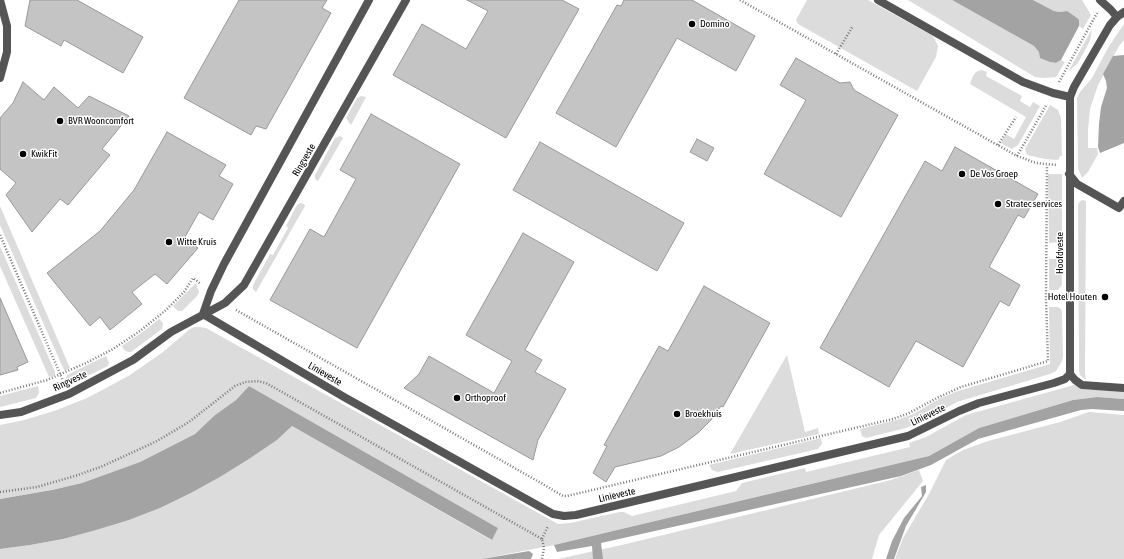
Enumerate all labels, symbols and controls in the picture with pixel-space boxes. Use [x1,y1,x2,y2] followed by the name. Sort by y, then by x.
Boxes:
[700,18,729,30] place label: Domino
[687,19,697,29] marker: Domino
[68,115,134,127] place label: BVR Wooncomfort
[55,116,65,126] marker: BVR Wooncomfort
[290,141,318,179] street label: Ringveste
[31,148,57,160] place label: KwikFit
[18,149,28,159] marker: KwikFit
[970,168,1018,180] place label: De Vos Groep
[957,169,967,179] marker: De Vos Groep
[1006,198,1062,210] place label: Stratec services
[993,199,1003,209] marker: Stratec services
[1054,232,1066,274] street label: Hoofdveste
[177,236,217,248] place label: Witte Kruis
[164,237,174,247] marker: Witte Kruis
[1048,291,1097,303] place label: Hotel Houten
[1100,292,1110,302] marker: Hotel Houten
[306,360,344,388] street label: Linieveste
[51,368,89,394] street label: Ringveste
[465,392,506,404] place label: Orthoproof
[452,393,462,403] marker: Orthoproof
[909,401,947,429] street label: Linieveste
[685,408,722,420] place label: Broekhuis
[672,409,682,419] marker: Broekhuis
[598,485,636,505] street label: Linieveste

